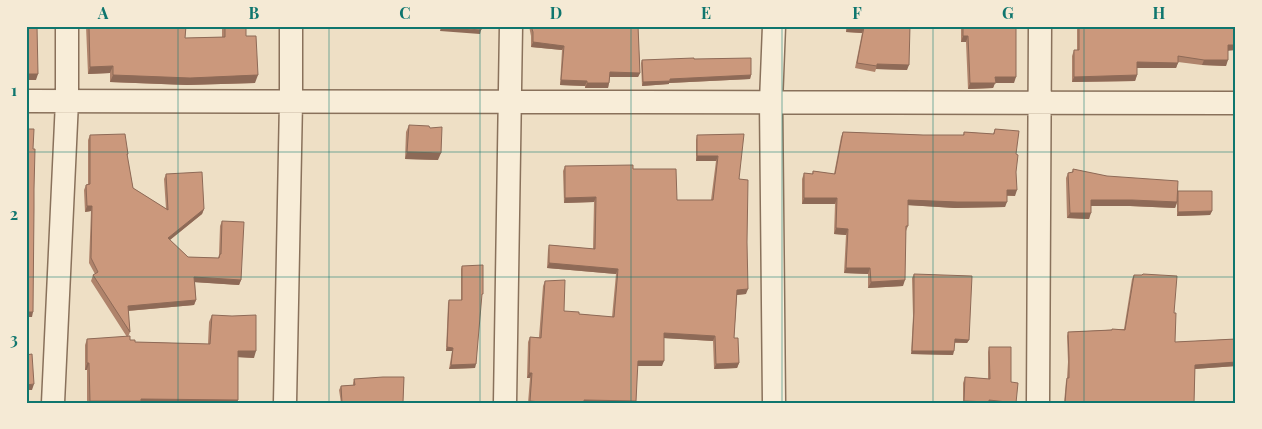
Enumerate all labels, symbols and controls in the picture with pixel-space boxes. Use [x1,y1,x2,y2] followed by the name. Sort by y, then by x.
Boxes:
[97,2,109,23] text: A
[249,2,260,23] text: B
[399,2,411,23] text: C
[550,2,562,23] text: D
[701,2,711,23] text: E
[852,2,862,23] text: F
[1002,2,1014,23] text: G
[1153,2,1166,23] text: H
[11,79,17,100] text: 1
[10,203,18,224] text: 2
[10,328,18,349] text: 3

